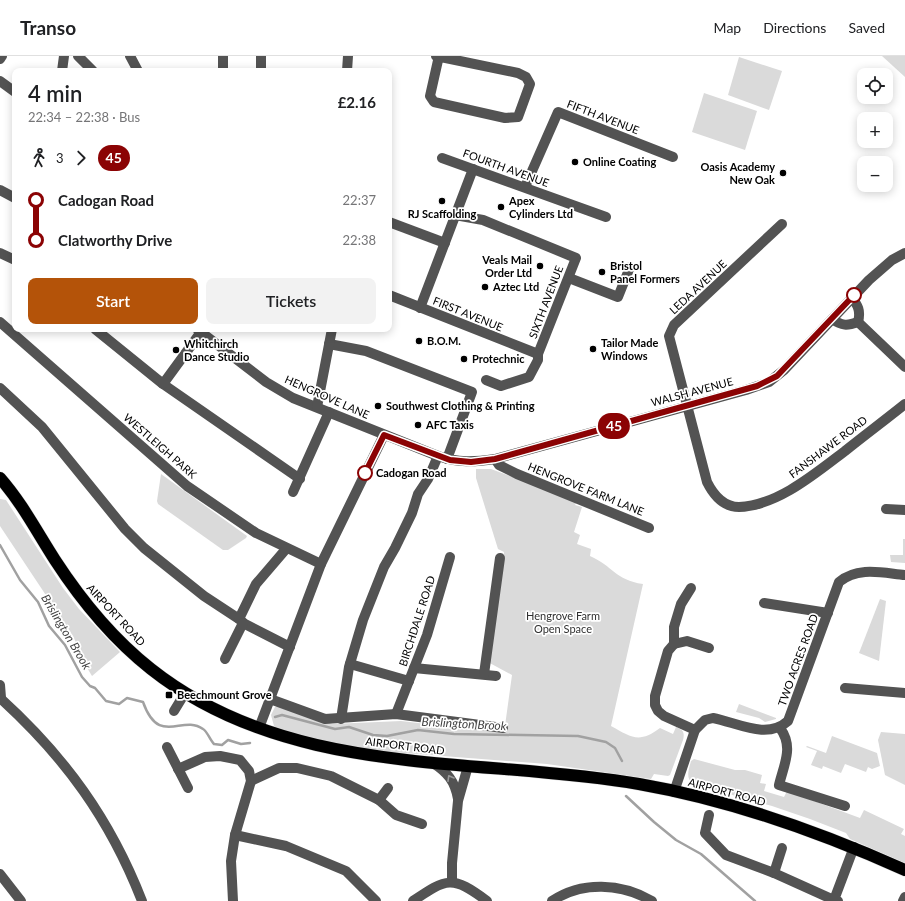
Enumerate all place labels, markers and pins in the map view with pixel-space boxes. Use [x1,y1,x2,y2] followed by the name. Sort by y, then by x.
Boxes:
[583,155,657,168] place label: Online Coating
[570,157,580,167] marker: Online Coating
[701,160,775,186] place label: Oasis Academy New Oak
[778,168,788,178] marker: Oasis Academy New Oak
[508,194,573,220] place label: Apex Cylinders Ltd
[437,196,447,206] marker: RJ Scaffolding
[496,202,506,212] marker: Apex Cylinders Ltd
[408,207,477,220] place label: RJ Scaffolding
[481,253,532,279] place label: Veals Mail Order Ltd
[610,259,680,285] place label: Bristol Panel Formers
[535,261,545,271] marker: Veals Mail Order Ltd
[597,267,607,277] marker: Bristol Panel Formers
[492,280,539,293] place label: Aztec Ltd
[480,282,490,292] marker: Aztec Ltd
[846,287,862,303] unlabelled marker
[427,334,461,347] place label: B.O.M.
[414,336,424,346] marker: B.O.M.
[601,336,658,362] place label: Tailor Made Windows
[184,337,249,363] place label: Whitchirch Dance Studio
[588,344,598,354] marker: Tailor Made Windows
[171,345,181,355] marker: Whitchirch Dance Studio
[472,352,525,365] place label: Protechnic
[459,354,469,364] marker: Protechnic
[386,399,535,412] place label: Southwest Clothing & Printing
[373,401,383,411] marker: Southwest Clothing & Printing
[425,418,474,431] place label: AFC Taxis
[413,420,423,430] marker: AFC Taxis
[357,465,373,481] marker: Cadogan Road
[376,466,447,479] place label: Cadogan Road
[177,688,272,701] place label: Beechmount Grove
[164,690,174,700] marker: Beechmount Grove

